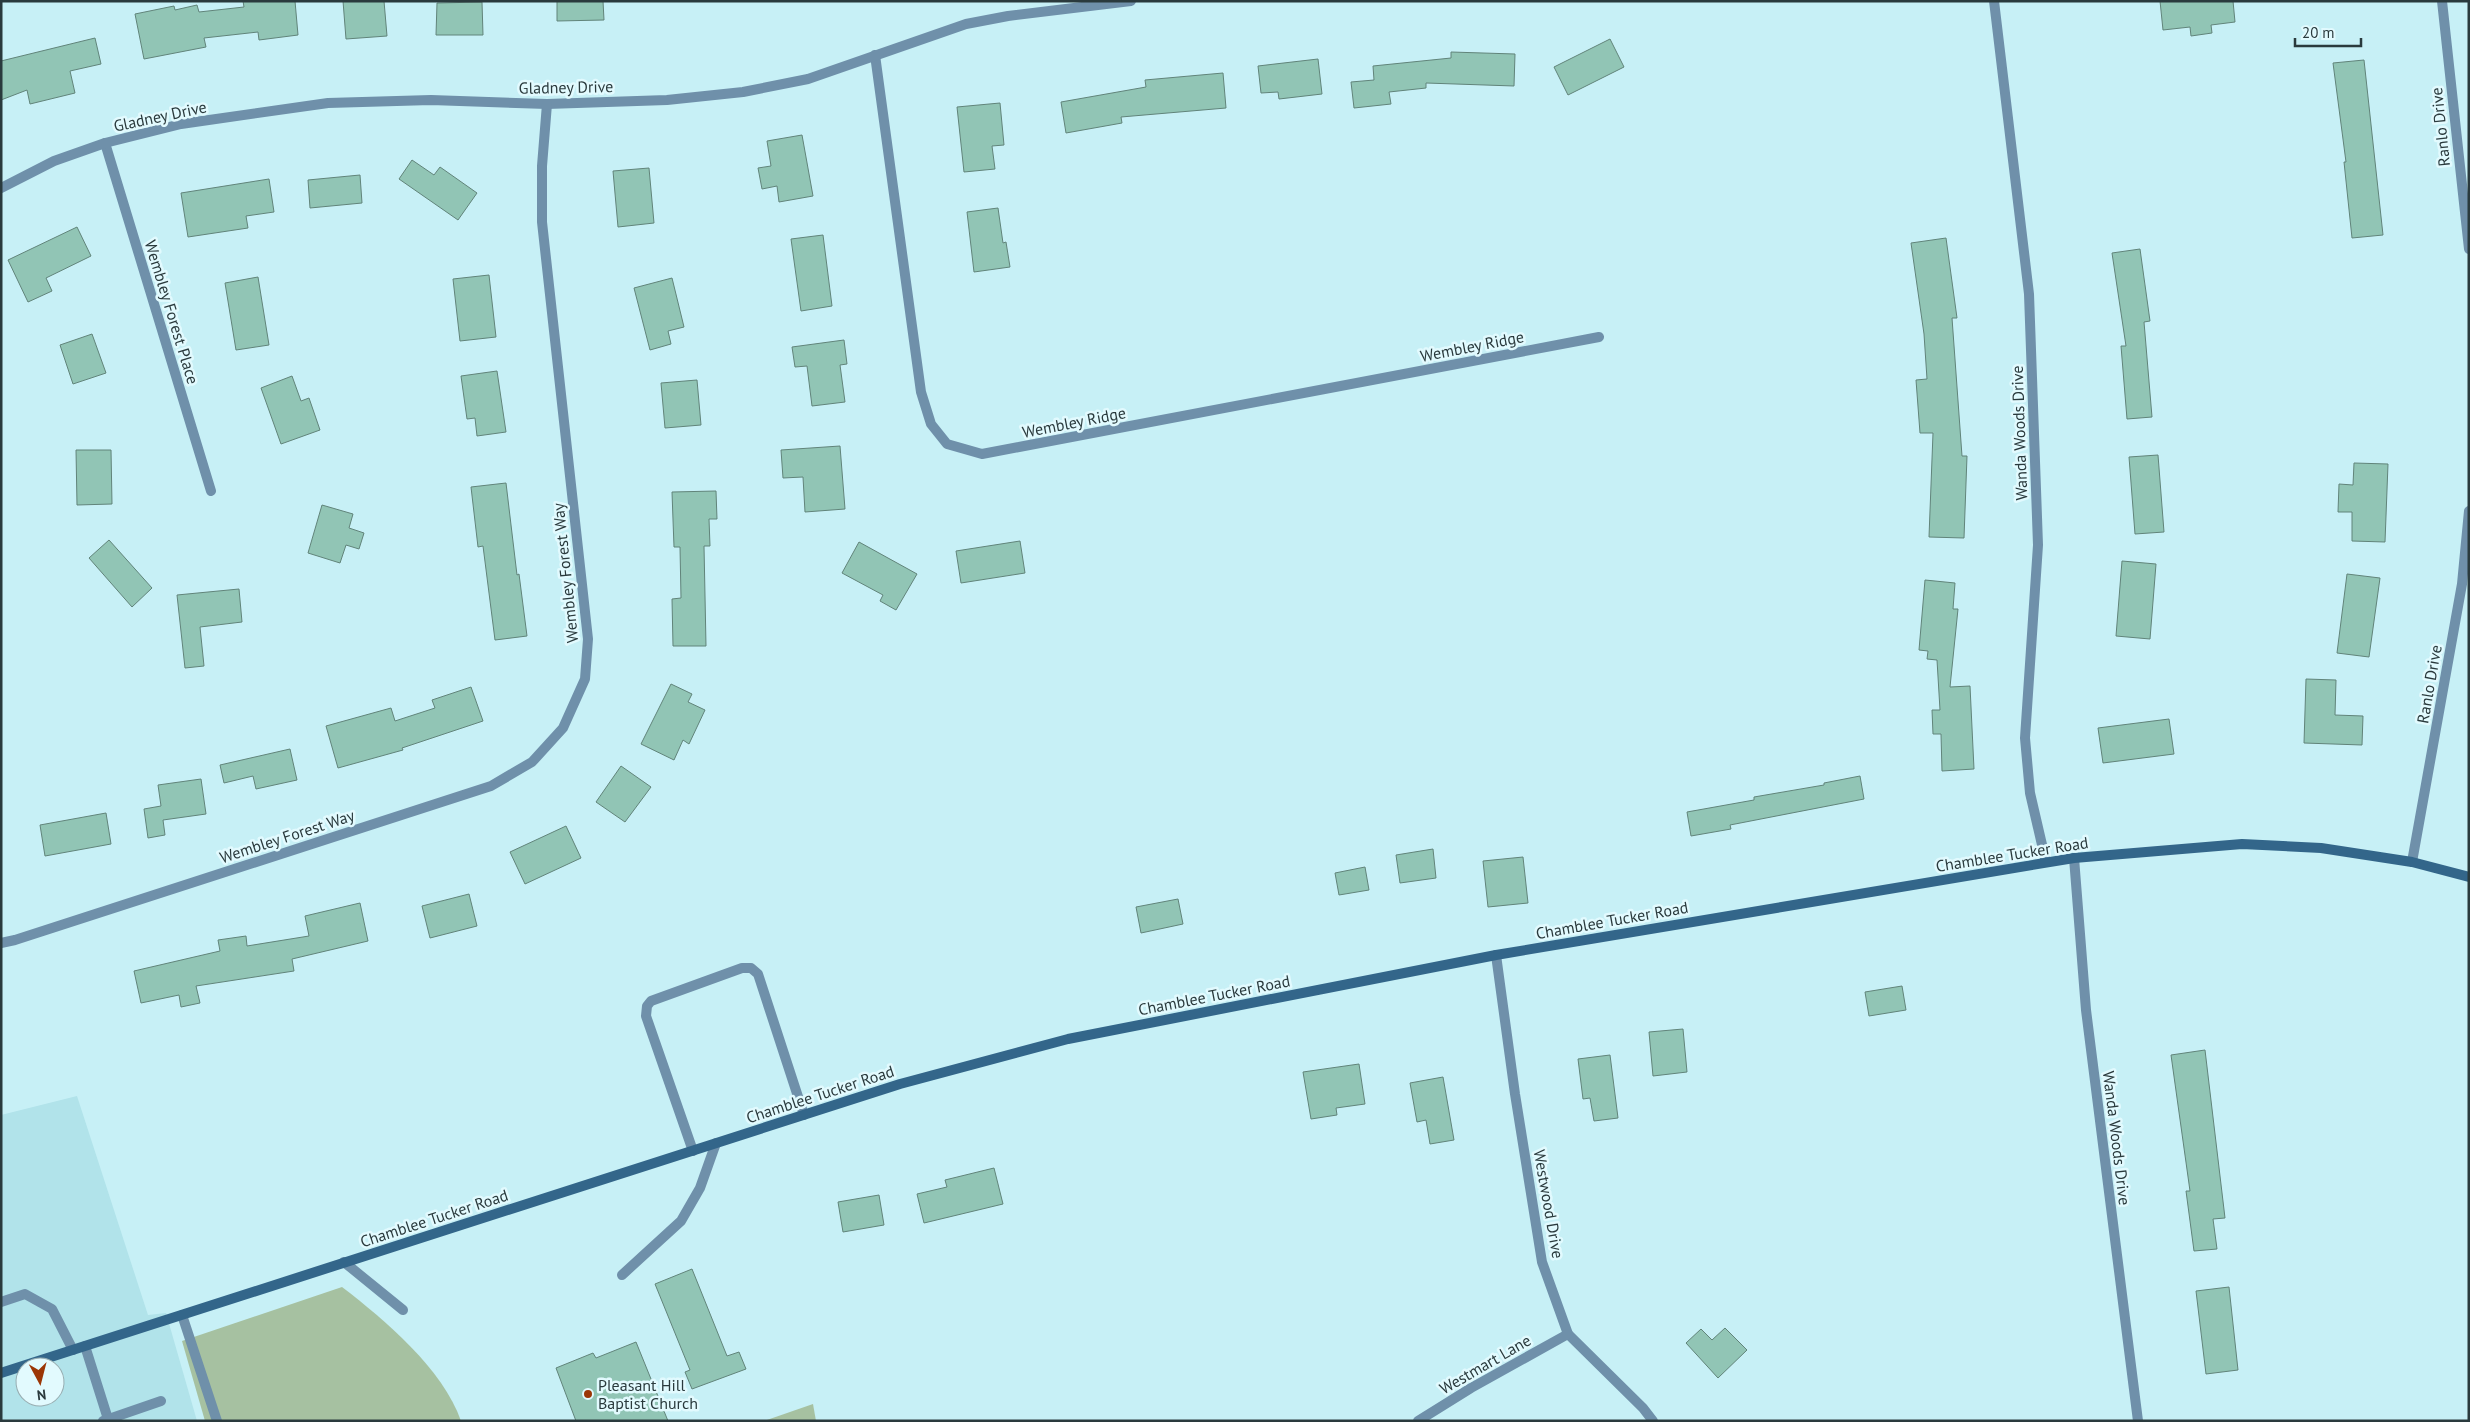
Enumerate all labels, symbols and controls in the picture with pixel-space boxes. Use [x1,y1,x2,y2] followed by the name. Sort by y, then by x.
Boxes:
[2295,15,2361,47] scale bar
[2302,23,2335,42] text: 20 m
[519,76,613,98] street label: Gladney Drive
[2426,86,2454,168] street label: Ranlo Drive
[112,96,208,136] street label: Gladney Drive
[141,238,203,386] street label: Wembley Forest Place
[1419,326,1525,366] street label: Wembley Ridge
[2007,365,2031,501] street label: Wanda Woods Drive
[1021,402,1127,442] street label: Wembley Ridge
[548,502,582,644] street label: Wembley Forest Way
[2412,643,2446,725] street label: Ranlo Drive
[217,805,357,867] street label: Wembley Forest Way
[1934,832,2090,876] street label: Chamblee Tucker Road
[1534,897,1690,943] street label: Chamblee Tucker Road
[1136,970,1292,1020] street label: Chamblee Tucker Road
[744,1061,896,1127] street label: Chamblee Tucker Road
[2099,1070,2135,1206] street label: Wanda Woods Drive
[1530,1148,1568,1260] street label: Westwood Drive
[358,1185,510,1251] street label: Chamblee Tucker Road
[1436,1330,1534,1398] street label: Westmart Lane
[15,1357,65,1407] north arrow
[598,1375,698,1413] place label: Pleasant Hill Baptist Church
[36,1385,47,1404] text: N
[582,1388,594,1400] marker: Pleasant Hill Baptist Church

